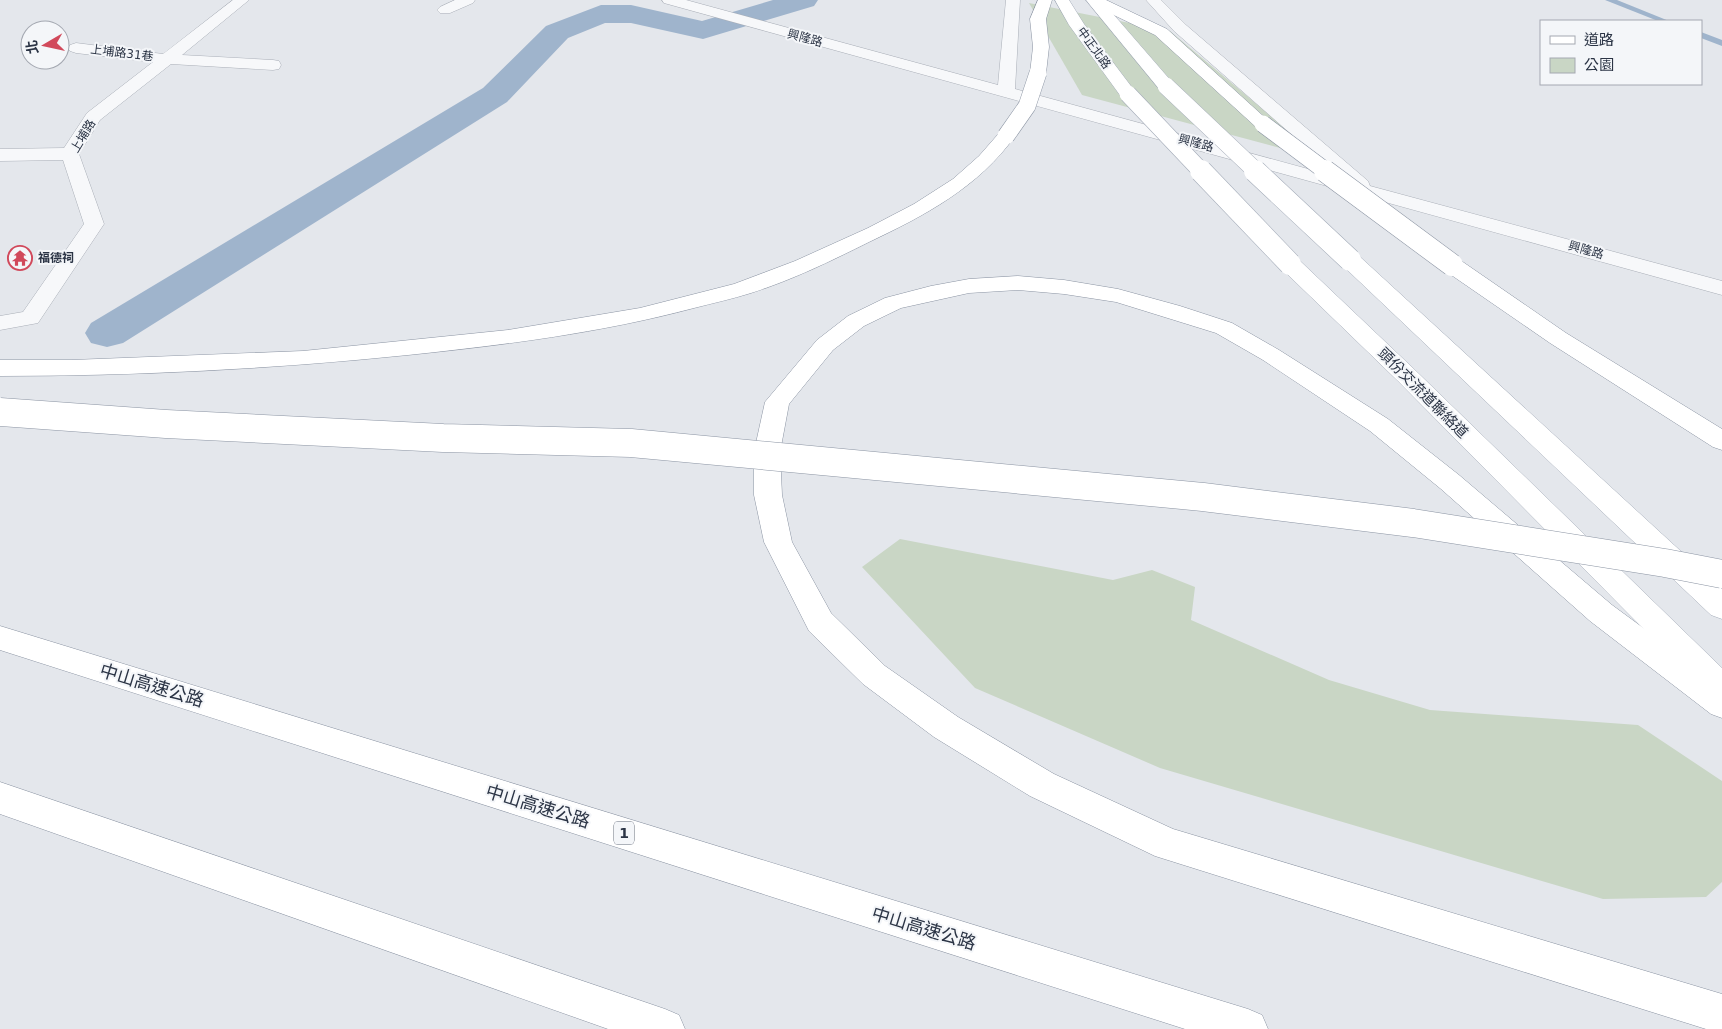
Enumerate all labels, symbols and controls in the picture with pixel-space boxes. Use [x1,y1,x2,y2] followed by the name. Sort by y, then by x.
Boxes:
[20,20,70,70] north arrow
[1540,20,1702,85] legend
[1074,24,1114,72] street label: 中正北路
[786,27,824,49] street label: 興隆路
[1584,31,1614,49] text: 道路
[23,39,41,55] text: 北
[90,42,154,64] street label: 上埔路31巷
[1584,56,1614,74] text: 公園
[68,117,98,155] street label: 上埔路
[1177,132,1215,154] street label: 興隆路
[1567,238,1605,262] street label: 興隆路
[7,245,33,271] temple icon: 福德祠
[38,251,74,265] place label: 福德祠
[1374,344,1472,442] street label: 頭份交流道聯絡道
[97,659,207,711] street label: 中山高速公路
[483,780,593,832] street label: 中山高速公路
[614,821,634,844] road number: 1
[869,902,979,954] street label: 中山高速公路

